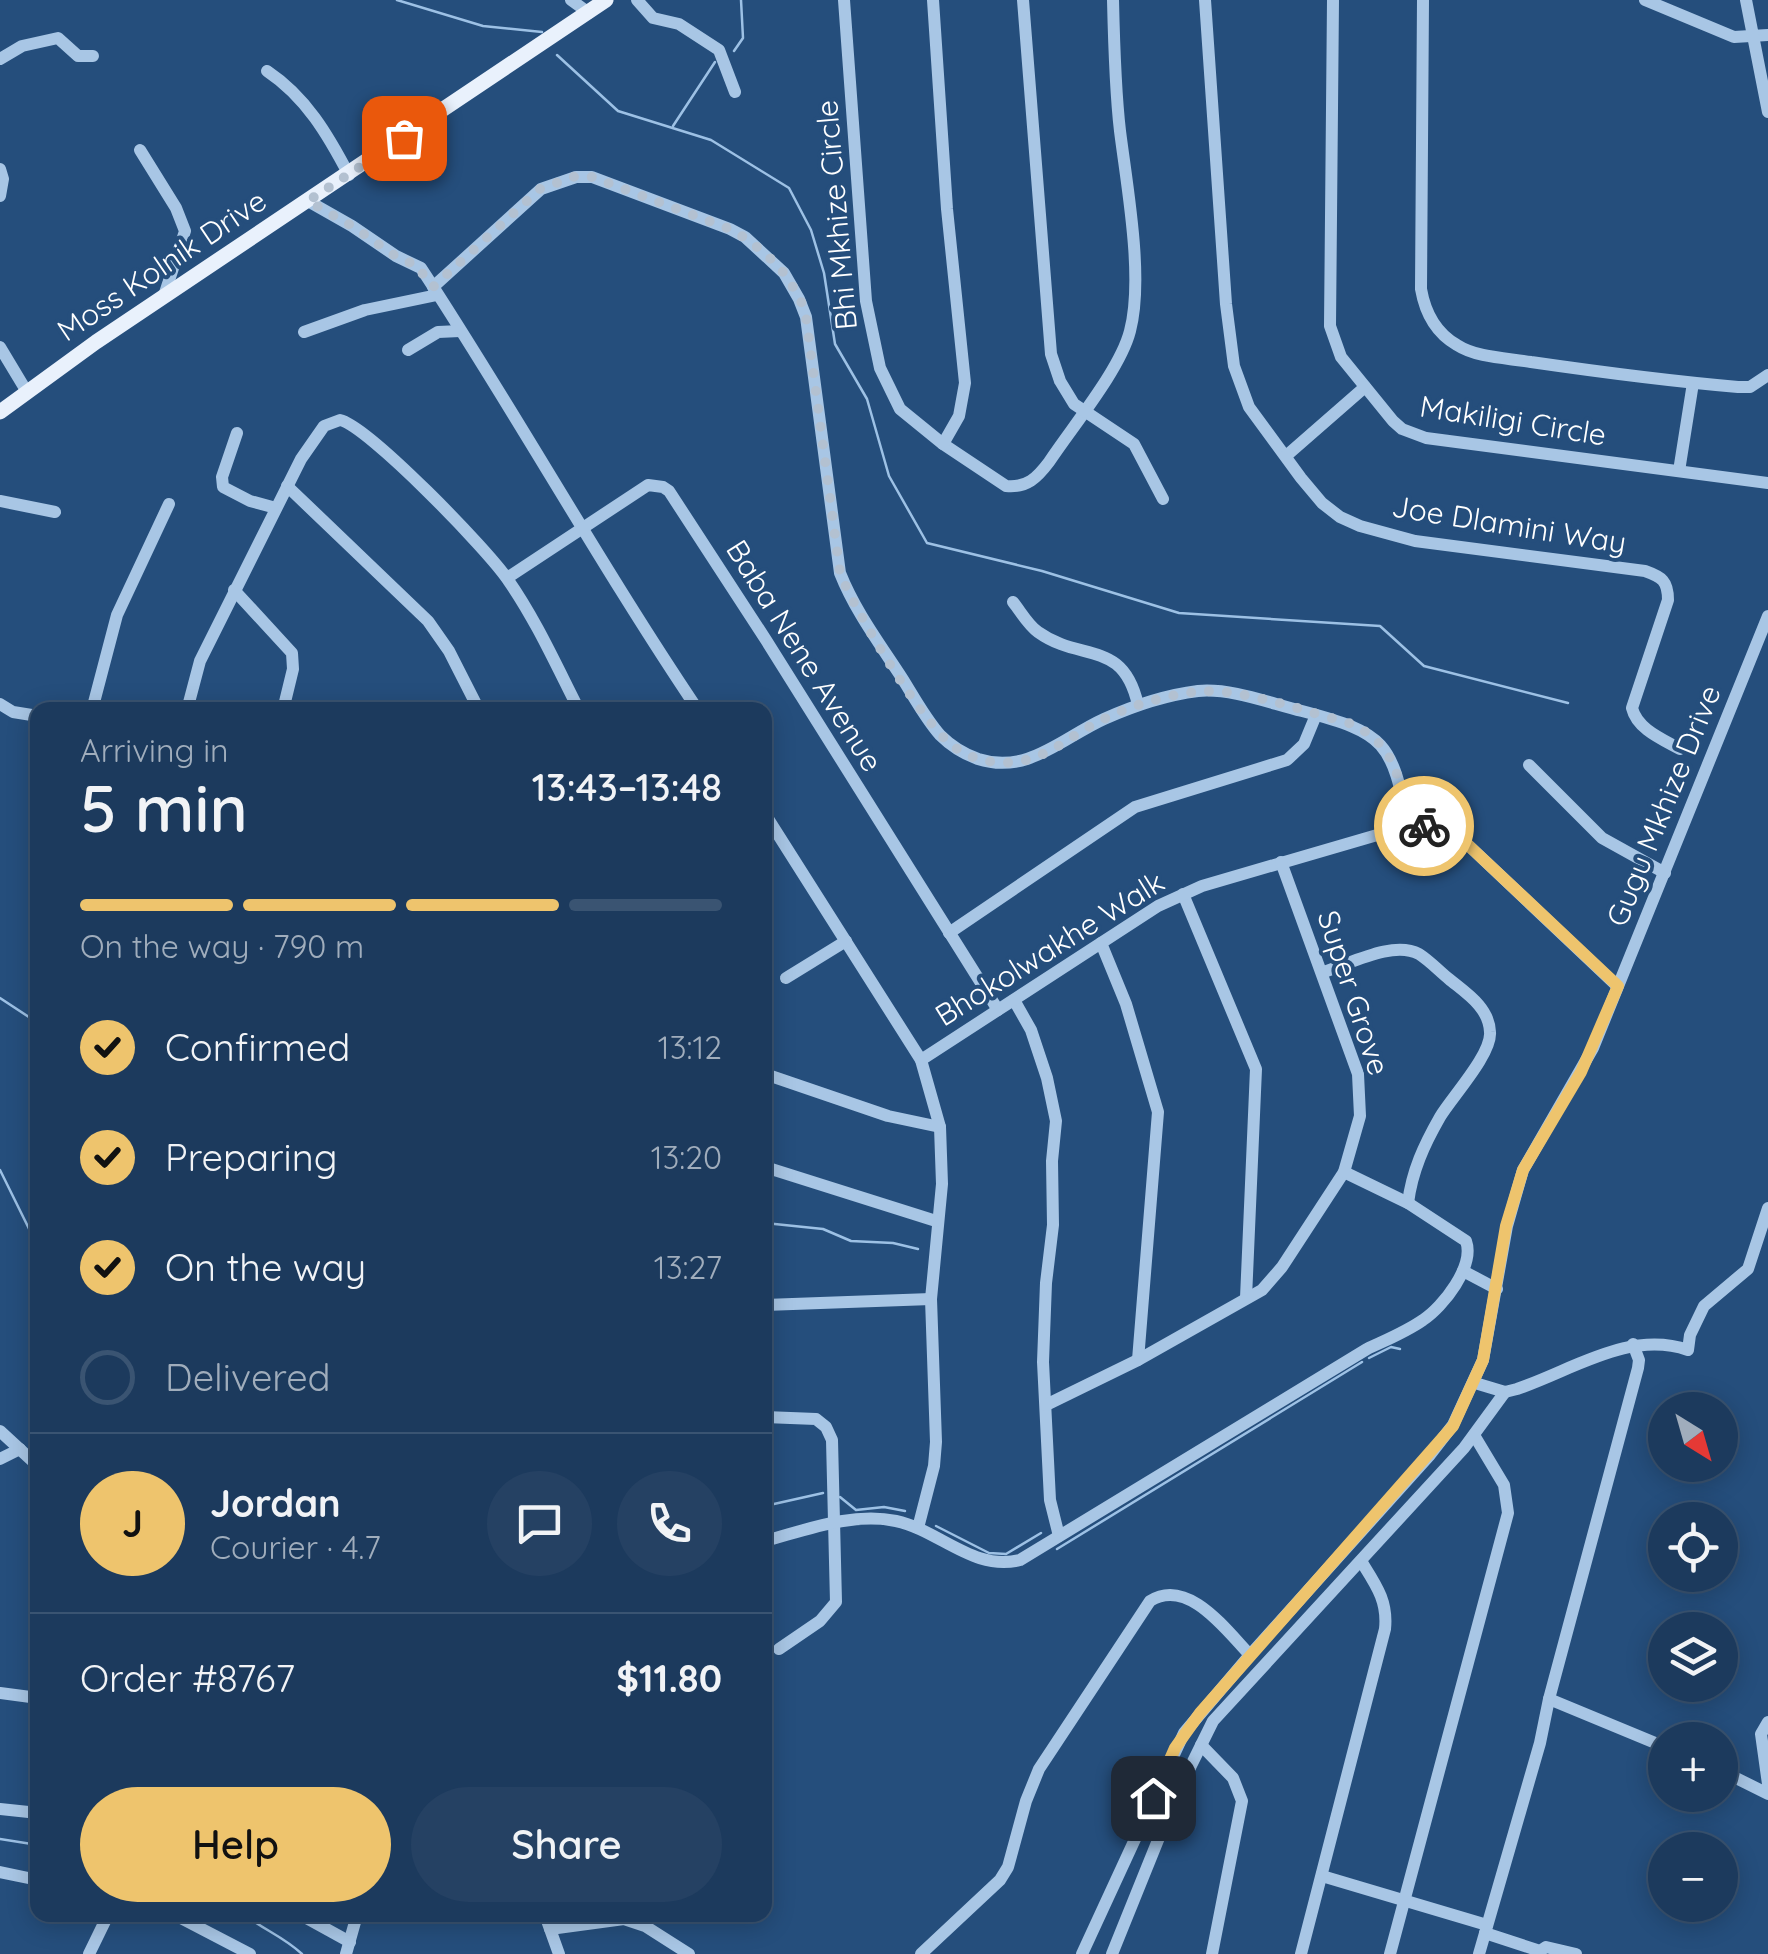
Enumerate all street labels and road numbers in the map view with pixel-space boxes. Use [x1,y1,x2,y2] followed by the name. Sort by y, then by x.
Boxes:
[807,99,865,332] street label: Bhi Mkhize Circle
[50,181,273,349] street label: Moss Kolnik Drive
[1417,387,1609,453] street label: Makiligi Circle
[1389,487,1629,561] street label: Joe Dlamini Way
[718,533,891,778] street label: Baba Nene Avenue
[1597,679,1729,932] street label: Gugu Mkhize Drive
[928,862,1171,1034] street label: Bhokolwakhe Walk
[1309,905,1398,1080] street label: Super Grove

